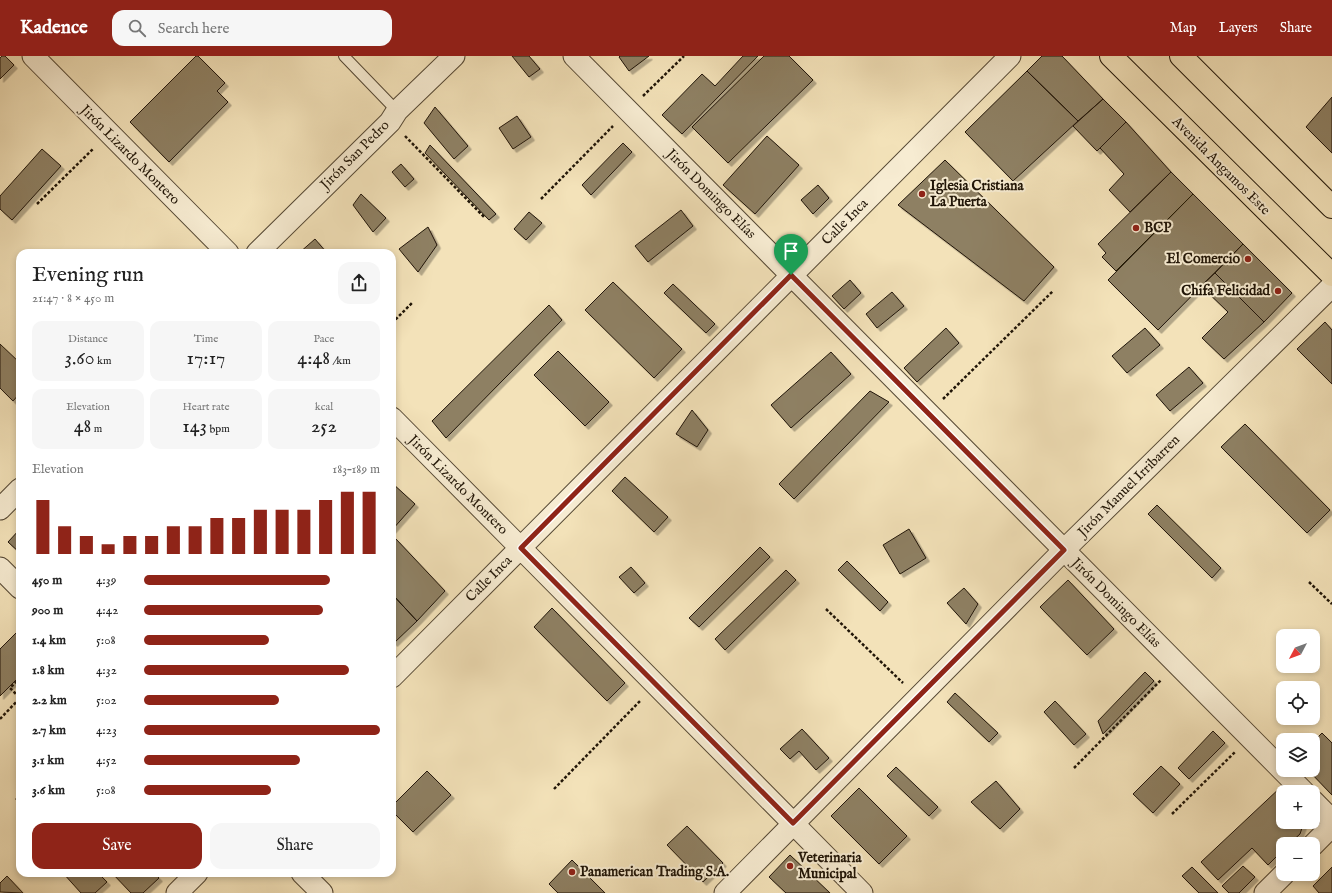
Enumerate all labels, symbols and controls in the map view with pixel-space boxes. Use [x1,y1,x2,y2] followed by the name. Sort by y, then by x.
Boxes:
[112,10,392,46] search box
[20,16,88,40] text: Kadence
[126,17,148,39] icon: search
[158,19,229,38] text: Search here
[1170,19,1197,37] text: Map
[1219,19,1258,37] text: Layers
[1280,19,1312,37] text: Share
[75,100,184,209] street label: Jirón Lizardo Montero
[1167,112,1274,219] street label: Avenida Angamos Este
[315,116,394,195] street label: Jirón San Pedro
[661,144,760,243] street label: Jirón Domingo Elías
[930,177,1024,211] place label: Iglesia Cristiana La Puerta
[917,189,927,199] marker: Iglesia Cristiana La Puerta
[818,194,873,249] street label: Calle Inca
[1144,219,1172,237] place label: BCP
[1131,223,1141,233] marker: BCP
[774,234,808,275] pin
[780,240,802,262] icon: arrive
[1166,250,1240,268] place label: El Comercio
[1243,254,1253,264] marker: El Comercio
[32,261,144,289] text: Evening run
[338,262,380,304] button: share
[1181,282,1271,300] place label: Chifa Felicidad
[1273,286,1283,296] marker: Chifa Felicidad
[32,290,114,307] text: 21:47 · 8 × 450 m
[68,332,108,346] text: Distance
[194,332,218,346] text: Time
[314,332,334,346] text: Pace
[65,346,95,371] text: 3.60
[187,346,225,371] text: 17:17
[297,346,330,371] text: 4:48
[95,354,111,368] text: km
[330,354,351,368] text: /km
[66,400,110,414] text: Elevation
[183,400,229,414] text: Heart rate
[315,400,333,414] text: kcal
[74,414,91,439] text: 48
[182,414,207,439] text: 143
[311,414,337,439] text: 252
[91,422,102,436] text: m
[207,422,230,436] text: bpm
[403,430,512,539] street label: Jirón Lizardo Montero
[1073,431,1184,542] street label: Jirón Manuel Irribarren
[32,461,84,478] text: Elevation
[332,461,380,478] text: 183–189 m
[462,551,517,606] street label: Calle Inca
[1066,553,1165,652] street label: Jirón Domingo Elías
[32,572,62,589] text: 450 m
[96,572,116,589] text: 4:39
[32,602,63,619] text: 900 m
[96,602,118,619] text: 4:42
[1276,629,1320,673] north arrow
[1276,629,1320,881] map controls
[32,632,66,649] text: 1.4 km
[96,632,116,649] text: 5:08
[32,662,65,679] text: 1.8 km
[96,662,117,679] text: 4:32
[1276,681,1320,725] button: locate
[32,692,67,709] text: 2.2 km
[96,692,117,709] text: 5:02
[32,722,66,739] text: 2.7 km
[96,722,117,739] text: 4:23
[1276,733,1320,777] button: layers
[32,752,64,769] text: 3.1 km
[96,752,117,769] text: 4:52
[32,782,65,799] text: 3.6 km
[96,782,116,799] text: 5:08
[1276,785,1320,829] button: +
[32,823,202,869] button: Save
[210,823,380,869] button: Share
[1276,837,1320,881] button: −
[797,849,862,883] place label: Veterinaria Municipal
[785,861,795,871] marker: Veterinaria Municipal
[580,863,729,881] place label: Panamerican Trading S.A.
[567,867,577,877] marker: Panamerican Trading S.A.

